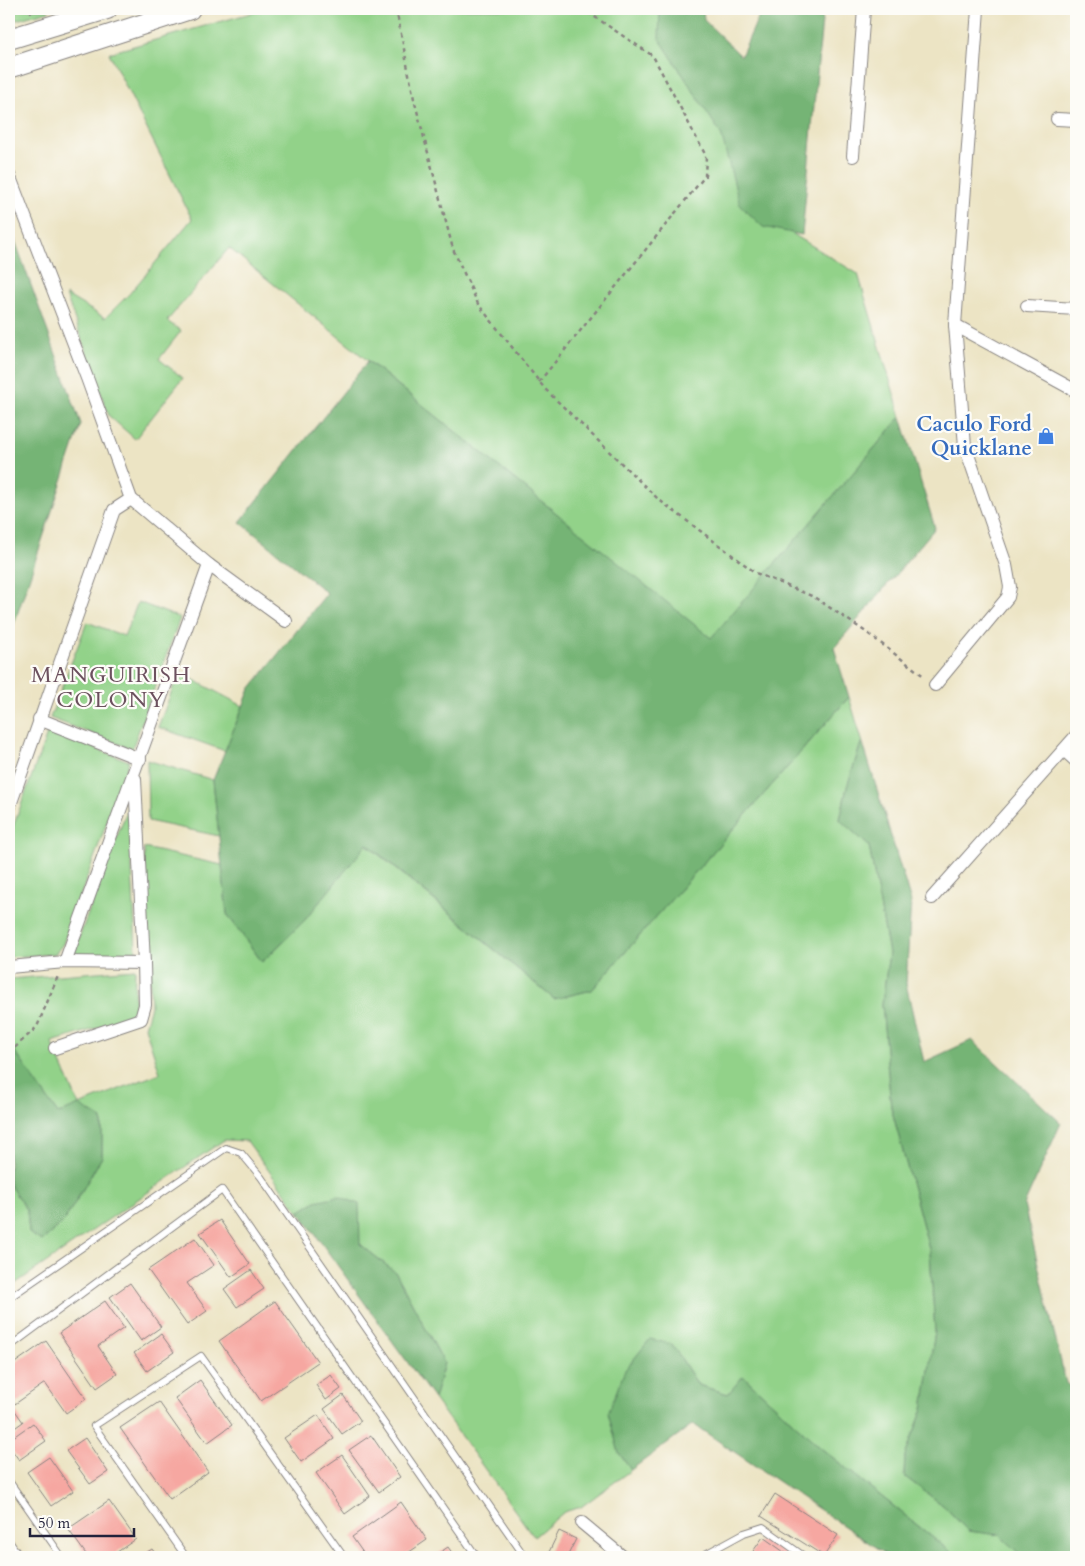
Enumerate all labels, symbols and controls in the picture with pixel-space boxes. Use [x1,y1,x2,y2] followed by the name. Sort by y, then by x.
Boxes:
[916,410,1032,463] place label: Caculo Ford Quicklane
[1036,426,1056,446] shop icon: Caculo Ford Quicklane
[31,660,191,715] district label: MANGUIRISH COLONY
[30,1506,134,1538] scale bar
[38,1513,70,1533] text: 50 m

